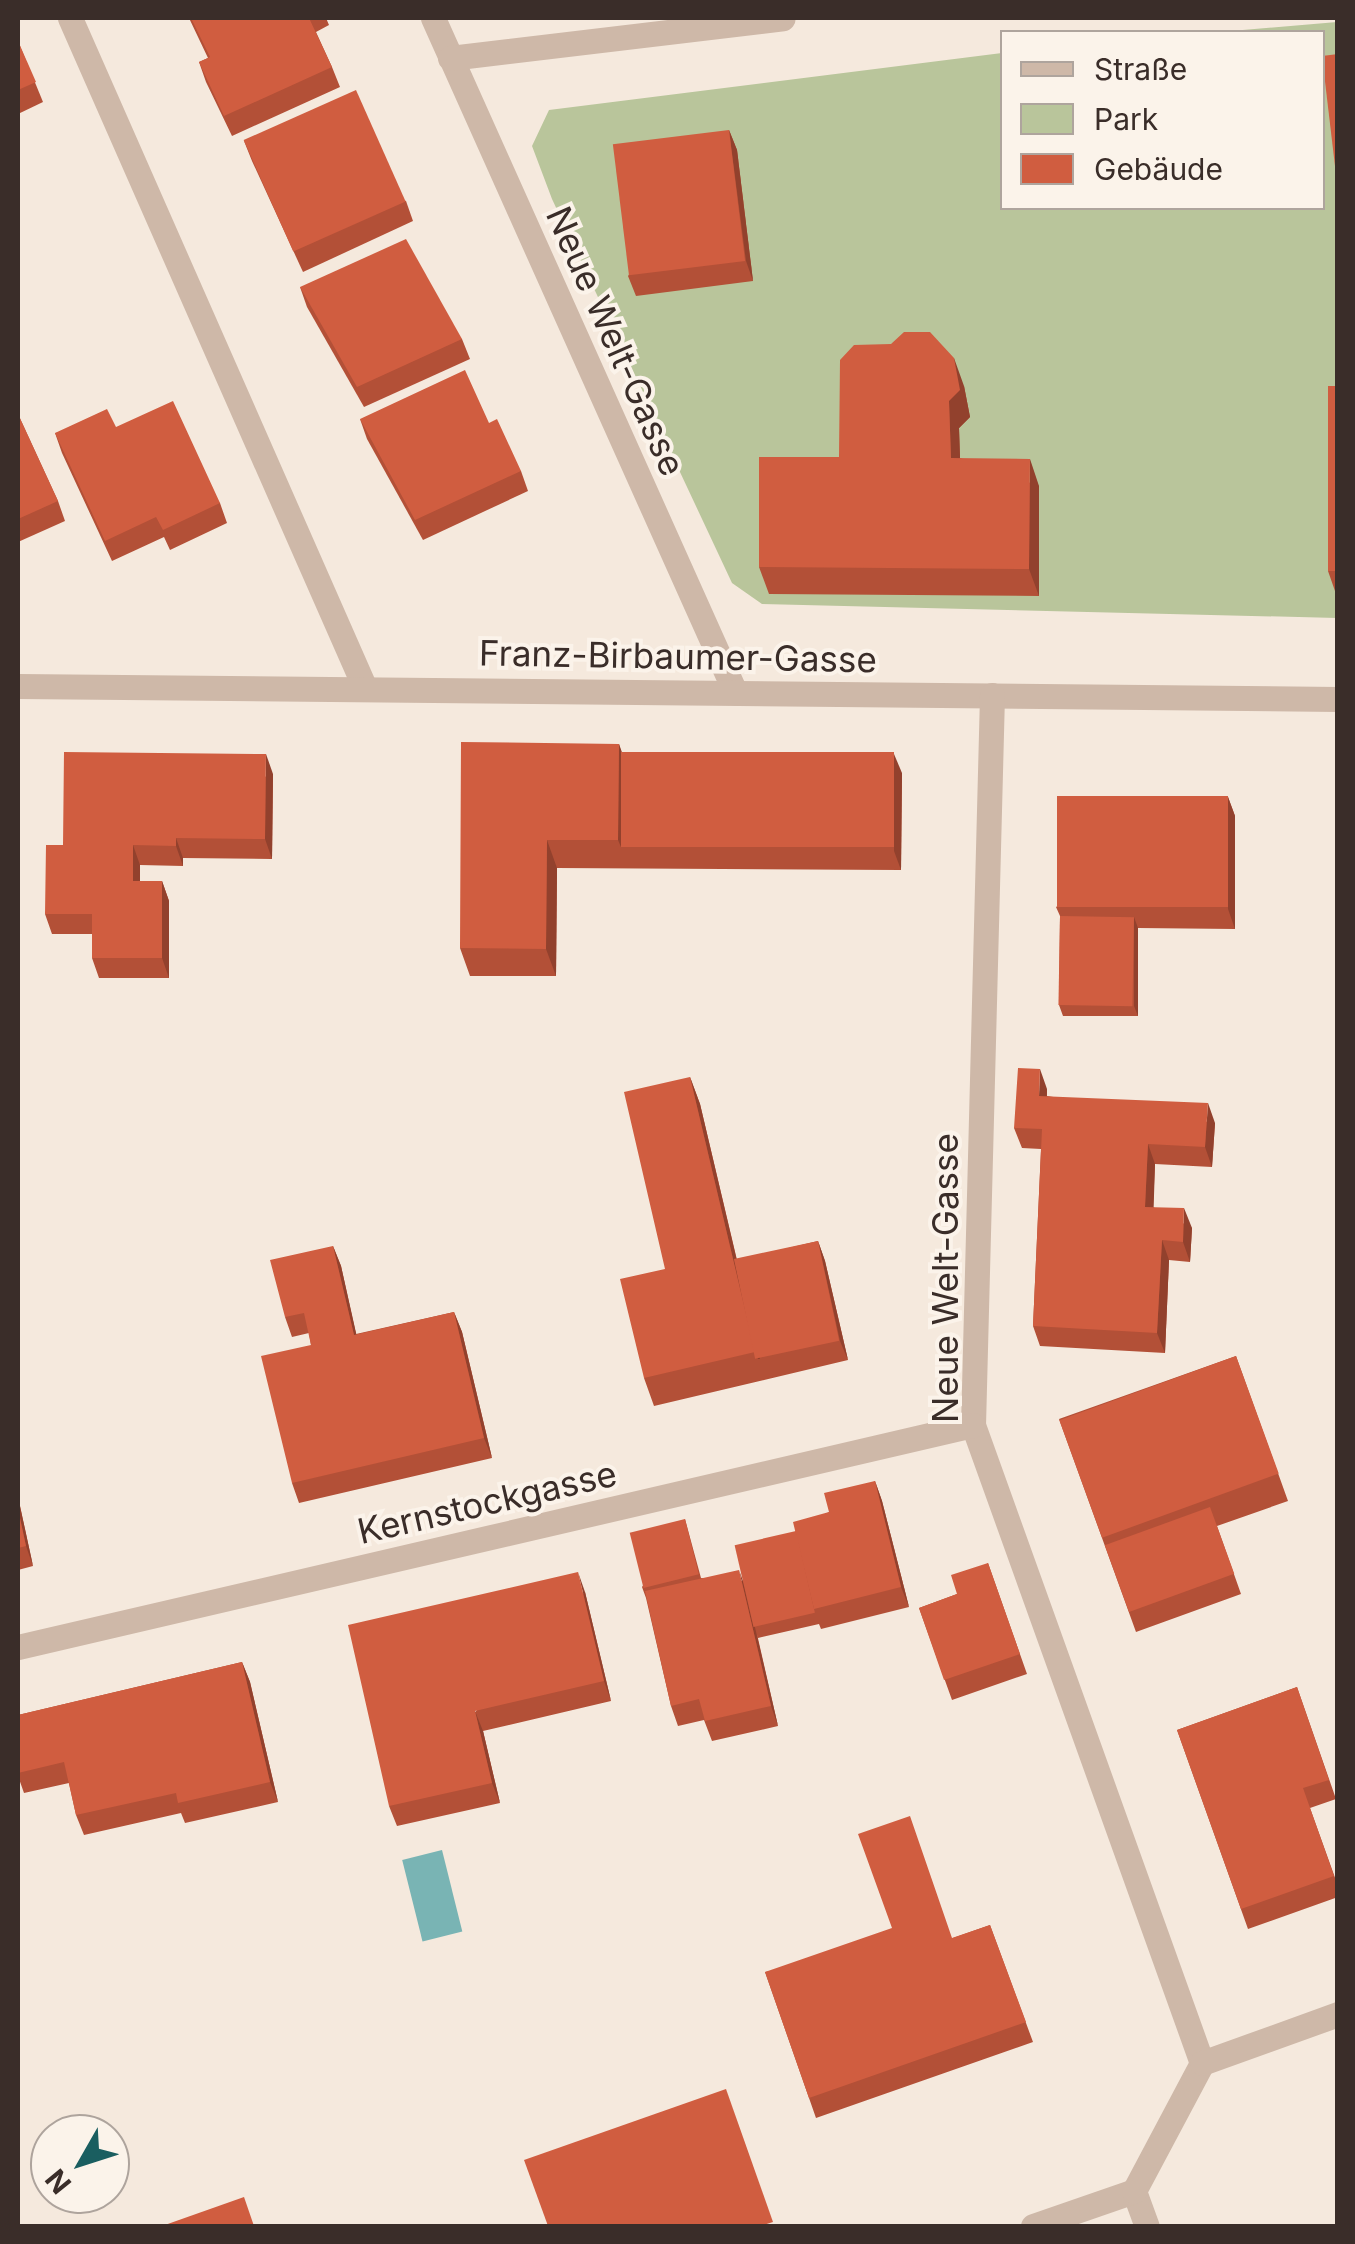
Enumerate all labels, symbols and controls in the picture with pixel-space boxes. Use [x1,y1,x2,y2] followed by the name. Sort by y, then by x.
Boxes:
[1000,30,1325,210] legend
[1094,51,1187,87] text: Straße
[1094,101,1158,137] text: Park
[1094,151,1223,187] text: Gebäude
[538,200,694,482] street label: Neue Welt-Gasse
[479,632,877,680] street label: Franz-Birbaumer-Gasse
[924,1133,966,1423] street label: Neue Welt-Gasse
[353,1452,621,1552] street label: Kernstockgasse
[30,2114,130,2214] north arrow
[38,2163,78,2201] text: N

